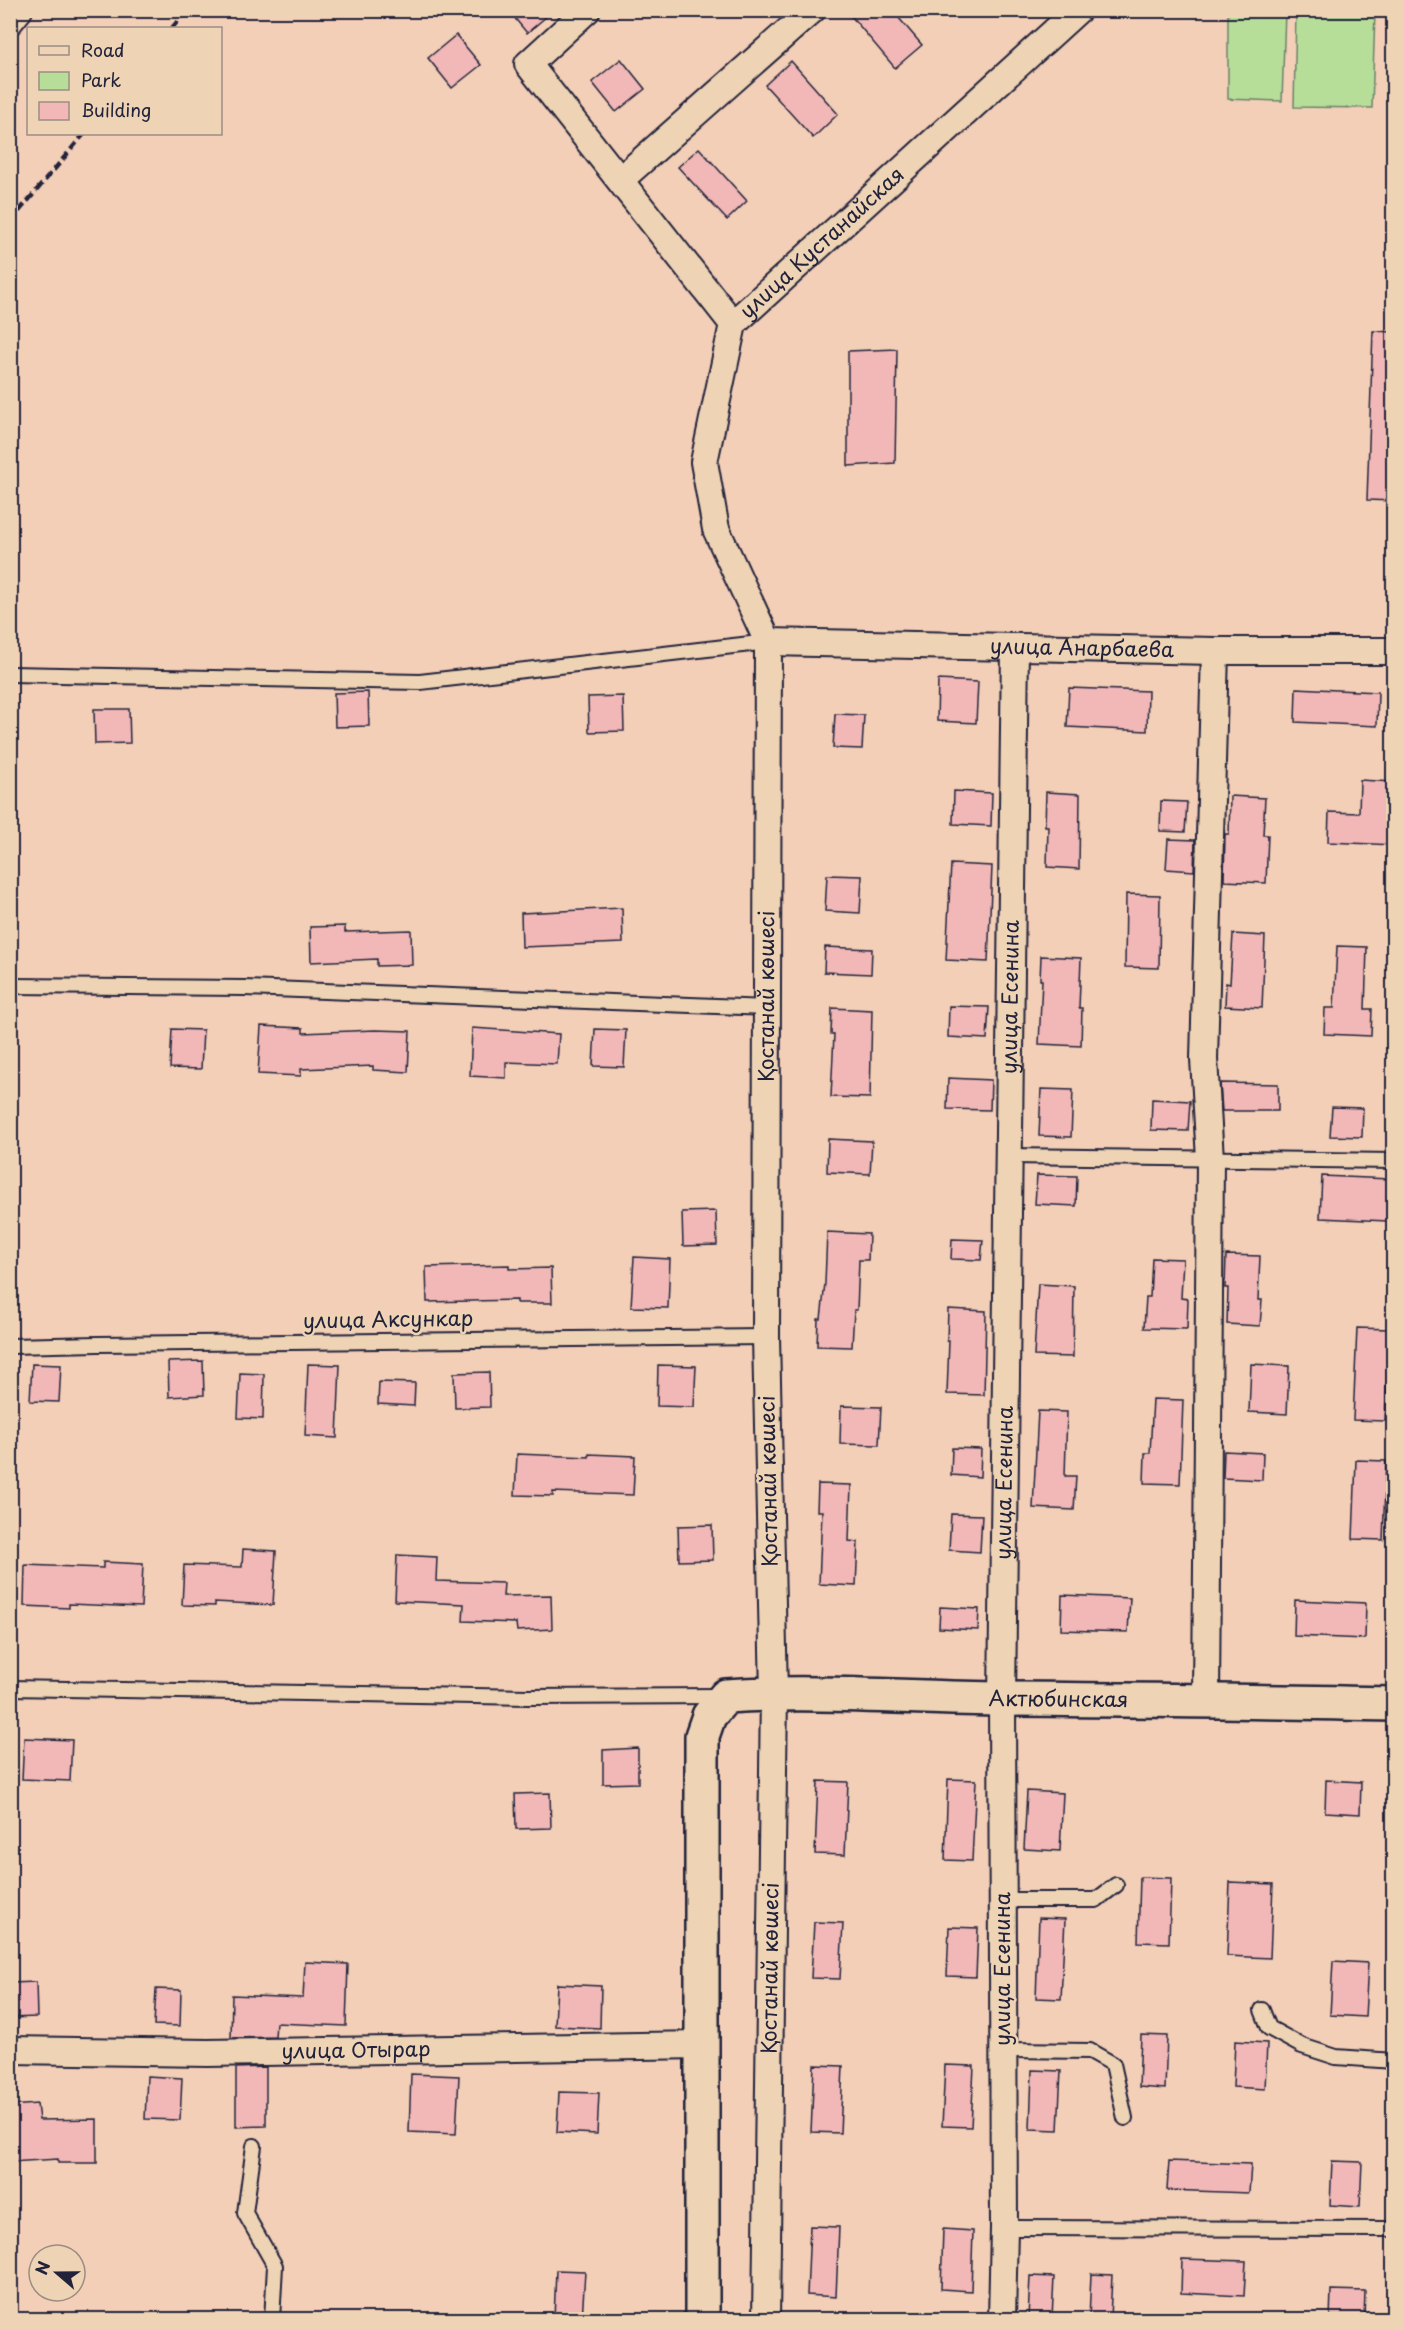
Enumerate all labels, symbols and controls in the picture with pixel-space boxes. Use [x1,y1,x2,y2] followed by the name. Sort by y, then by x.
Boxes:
[27,27,222,135] legend
[81,36,125,63] text: Road
[81,66,121,93] text: Park
[81,96,151,123] text: Building
[731,158,910,325] street label: улица Кустанайская
[990,628,1174,664] street label: улица Анарбаева
[749,910,781,1082] street label: Қостанай көшесі
[992,919,1026,1074] street label: улица Есенина
[302,1301,473,1335] street label: улица Аксункар
[750,1395,784,1567] street label: Қостанай көшесі
[986,1405,1020,1560] street label: улица Есенина
[988,1681,1128,1714] street label: Актюбинская
[751,1882,786,2054] street label: Қостанай көшесі
[985,1891,1017,2046] street label: улица Есенина
[281,2031,431,2066] street label: улица Отырар
[27,2243,87,2303] north arrow
[29,2257,55,2278] text: N

